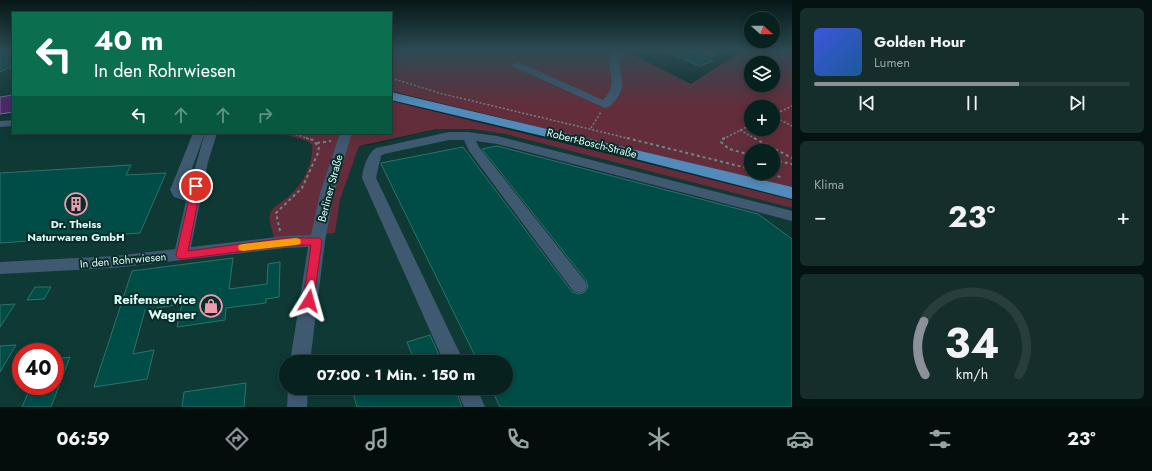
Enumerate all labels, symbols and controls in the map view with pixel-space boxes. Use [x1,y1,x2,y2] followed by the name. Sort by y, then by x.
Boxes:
[744,12,780,48] north arrow
[744,12,780,180] map controls
[94,20,163,61] text: 40 m
[28,28,80,80] icon: left
[874,31,966,53] text: Golden Hour
[874,53,910,72] text: Lumen
[744,56,780,92] button: layers
[94,58,236,84] text: In den Rohrwiesen
[856,92,878,114] icon: previous
[961,92,983,114] icon: pause
[1066,92,1088,114] icon: next
[744,100,780,136] button: +
[128,104,150,126] icon: left
[170,104,192,126] icon: ahead
[212,104,234,126] icon: ahead
[254,104,276,126] icon: right
[545,124,639,162] street label: Robert-Bosch-Straße
[744,144,780,180] button: −
[313,152,347,223] street label: Berliner Straße
[179,169,213,203] pin
[185,175,207,197] icon: arrive
[814,175,844,194] text: Klima
[63,191,89,217] building icon: Dr. Theiss Naturwaren GmbH
[948,195,995,238] text: 23°
[814,200,827,232] text: −
[1116,200,1130,232] text: +
[27,216,125,245] place label: Dr. Theiss Naturwaren GmbH
[79,248,167,272] street label: In den Rohrwiesen
[288,280,330,322] position arrow
[114,290,197,324] place label: Reifenservice Wagner
[198,293,224,319] shop icon: Reifenservice Wagner
[945,312,999,373] text: 34
[12,343,64,395] speed limit sign: 40
[956,363,988,383] text: km/h
[317,364,475,386] text: 07:00 · 1 Min. · 150 m
[223,425,251,453] icon: directions
[363,425,391,453] icon: music
[504,425,532,453] icon: phone
[645,425,673,453] icon: climate
[786,425,814,453] icon: car
[926,425,954,453] icon: filters
[56,426,110,452] text: 06:59
[1067,426,1096,452] text: 23°

